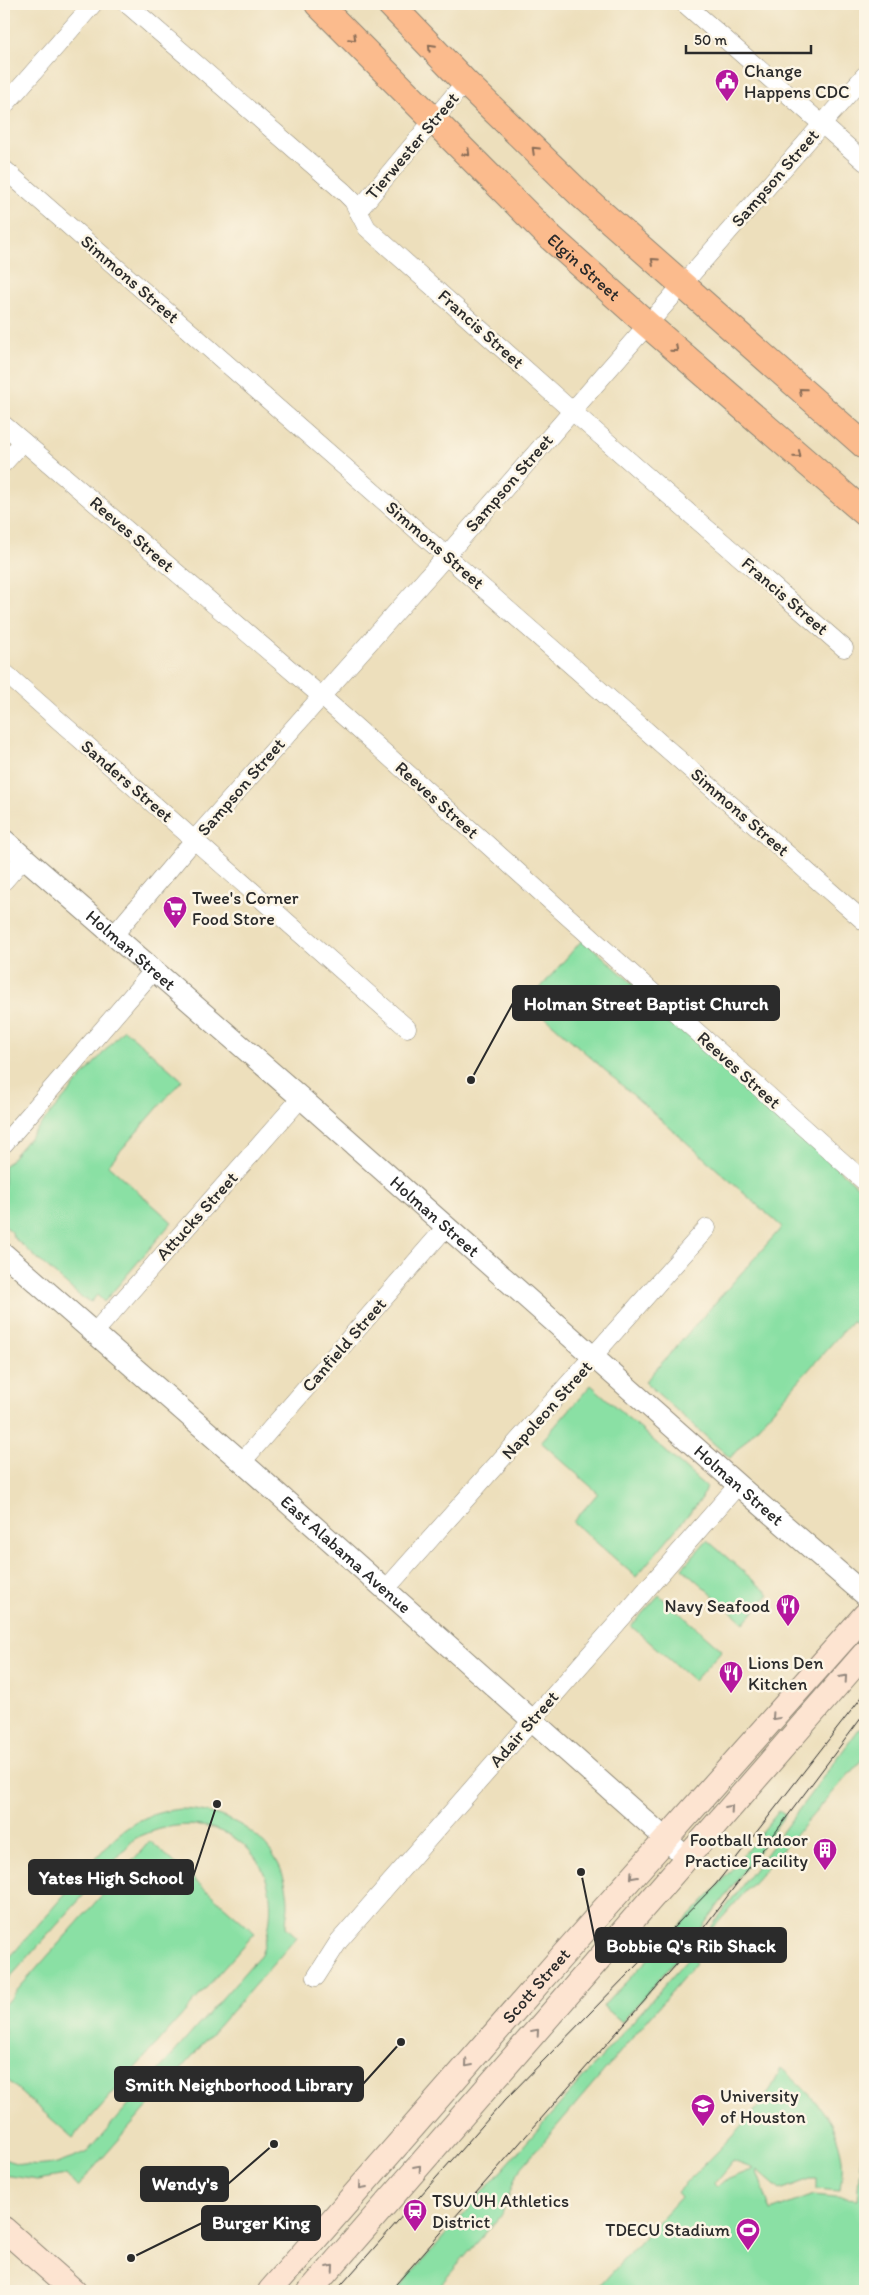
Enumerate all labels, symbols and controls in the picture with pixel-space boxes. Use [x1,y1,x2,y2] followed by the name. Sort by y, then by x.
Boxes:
[686,22,812,54] scale bar
[694,31,727,49] text: 50 m
[347,32,356,41] one-way arrow
[428,43,437,52] one-way arrow
[744,60,850,103] place label: Change Happens CDC
[714,68,740,102] public building icon: Change Happens CDC
[361,88,464,204] street label: Tierwester Street
[726,124,824,232] street label: Sampson Street
[461,147,470,156] one-way arrow
[532,147,541,156] one-way arrow
[543,229,625,306] street label: Elgin Street
[76,230,184,328] street label: Simmons Street
[650,258,659,267] one-way arrow
[433,285,529,374] street label: Francis Street
[669,343,678,352] one-way arrow
[799,388,808,397] one-way arrow
[460,429,558,537] street label: Sampson Street
[792,449,801,458] one-way arrow
[85,491,179,577] street label: Reeves Street
[381,496,489,594] street label: Simmons Street
[737,552,833,640] street label: Francis Street
[192,733,290,841] street label: Sampson Street
[76,735,178,827] street label: Sanders Street
[391,757,484,843] street label: Reeves Street
[686,763,794,861] street label: Simmons Street
[192,887,299,930] place label: Twee's Corner Food Store
[162,895,188,929] supermarket icon: Twee's Corner Food Store
[81,905,181,995] street label: Holman Street
[513,986,779,1020] callout: Holman Street Baptist Church
[524,992,769,1015] text: Holman Street Baptist Church
[693,1027,786,1113] street label: Reeves Street
[151,1167,243,1265] street label: Attucks Street
[385,1171,484,1262] street label: Holman Street
[297,1293,391,1397] street label: Canfield Street
[497,1356,597,1464] street label: Napoleon Street
[689,1440,788,1531] street label: Holman Street
[276,1490,416,1618] street label: East Alabama Avenue
[775,1593,801,1627] restaurant icon: Navy Seafood
[665,1595,770,1617] place label: Navy Seafood
[748,1652,823,1695] place label: Lions Den Kitchen
[718,1660,744,1694] restaurant icon: Lions Den Kitchen
[838,1674,847,1683] one-way arrow
[485,1686,563,1772] street label: Adair Street
[771,1712,780,1721] one-way arrow
[725,1805,733,1814] one-way arrow
[685,1829,809,1872] place label: Football Indoor Practice Facility
[812,1837,838,1871] building icon: Football Indoor Practice Facility
[29,1860,193,1894] callout: Yates High School
[38,1866,184,1889] text: Yates High School
[630,1870,639,1879] one-way arrow
[596,1928,786,1962] callout: Bobbie Q's Rib Shack
[606,1934,776,1957] text: Bobbie Q's Rib Shack
[497,1943,575,2028] street label: Scott Street
[530,2029,539,2038] one-way arrow
[465,2058,474,2067] one-way arrow
[115,2067,363,2101] callout: Smith Neighborhood Library
[125,2073,353,2096] text: Smith Neighborhood Library
[720,2085,806,2128] place label: University of Houston
[690,2093,716,2127] school or university icon: University of Houston
[412,2165,421,2174] one-way arrow
[141,2167,228,2201] callout: Wendy's
[152,2172,219,2195] text: Wendy's
[358,2181,367,2190] one-way arrow
[432,2190,569,2233] place label: TSU/UH Athletics District
[402,2198,428,2232] station icon: TSU/UH Athletics District
[202,2206,320,2240] callout: Burger King
[212,2211,310,2234] text: Burger King
[735,2217,761,2251] sports icon: TDECU Stadium
[605,2219,730,2241] place label: TDECU Stadium
[325,2264,334,2273] one-way arrow

